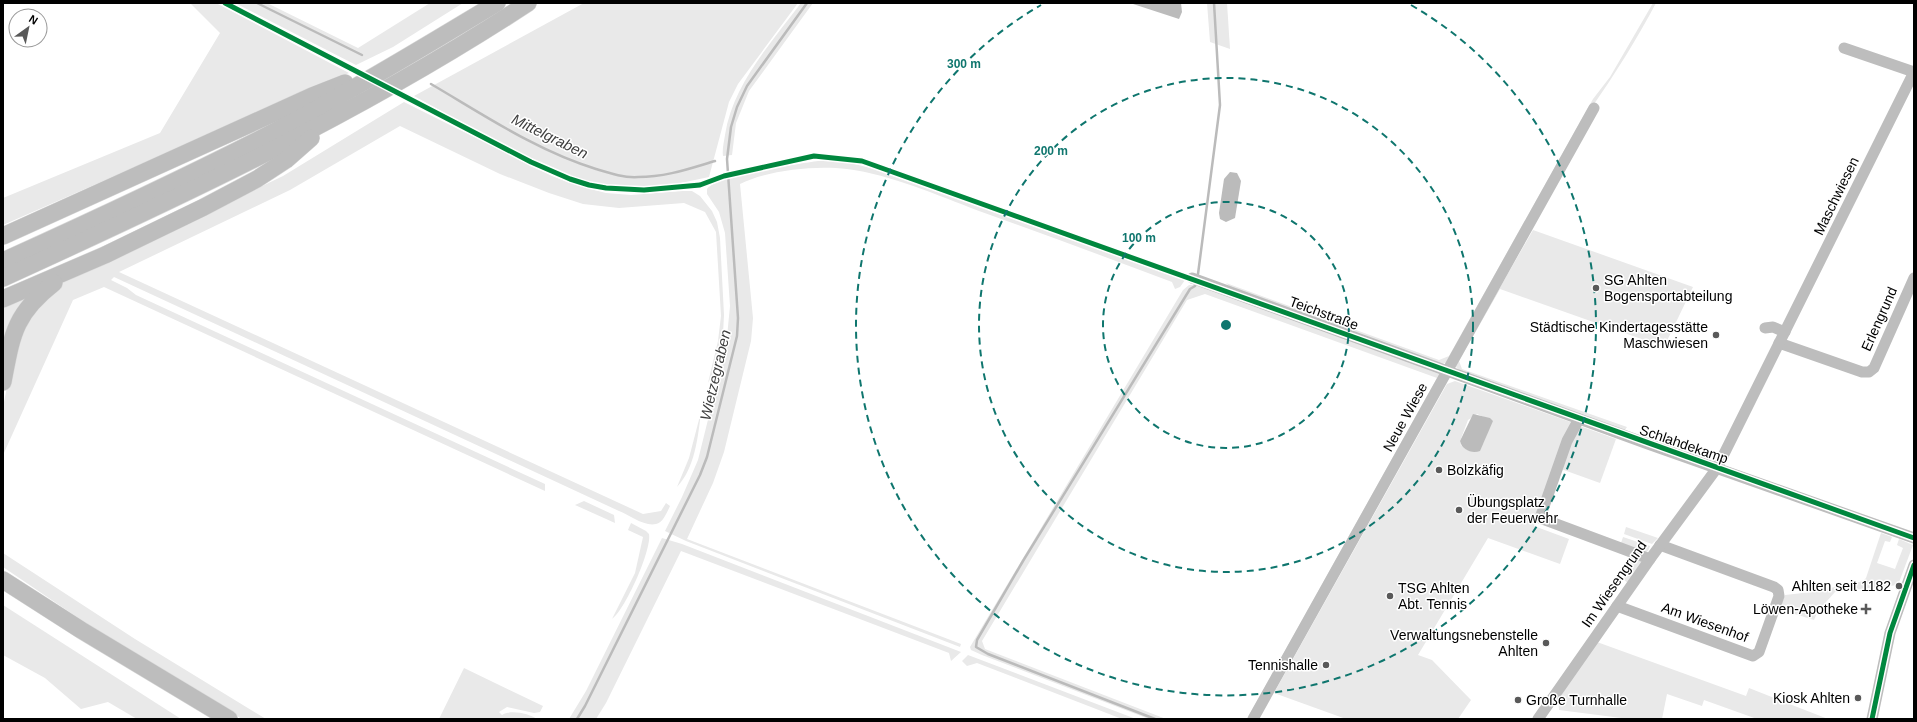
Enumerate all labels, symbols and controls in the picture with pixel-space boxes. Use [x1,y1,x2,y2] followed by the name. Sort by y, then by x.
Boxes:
[8,8,48,48] north arrow
[27,12,40,27] text: N
[947,57,981,71] text: 300 m
[509,110,591,162] water label: Mittelgraben
[1034,144,1068,158] text: 200 m
[1810,154,1862,238] street label: Maschwiesen
[1122,231,1156,245] text: 100 m
[1604,272,1732,304] place label: SG Ahlten Bogensportabteilung
[1591,283,1601,293] marker: SG Ahlten Bogensportabteilung
[1858,284,1900,354] street label: Erlengrund
[1287,293,1361,333] street label: Teichstraße
[1219,318,1233,332] centre of rings
[1530,319,1708,351] place label: Städtische Kindertagesstätte Maschwiesen
[696,328,734,422] water label: Wietzegraben
[1711,330,1721,340] marker: Städtische Kindertagesstätte Maschwiesen
[1380,380,1431,454] street label: Neue Wiese
[1638,421,1731,467] street label: Schlahdekamp
[1447,462,1504,478] place label: Bolzkäfig
[1434,465,1444,475] marker: Bolzkäfig
[1467,493,1558,526] place label: Übungsplatz der Feuerwehr
[1454,505,1464,515] marker: Übungsplatz der Feuerwehr
[1578,538,1650,630] street label: Im Wiesengrund
[1792,578,1891,594] place label: Ahlten seit 1182
[1398,580,1470,612] place label: TSG Ahlten Abt. Tennis
[1894,581,1904,591] marker: Ahlten seit 1182
[1385,591,1395,601] marker: TSG Ahlten Abt. Tennis
[1659,599,1751,645] street label: Am Wiesenhof
[1753,601,1858,617] place label: Löwen-Apotheke
[1861,604,1871,614] marker: Löwen-Apotheke
[1390,627,1538,659] place label: Verwaltungsnebenstelle Ahlten
[1541,638,1551,648] marker: Verwaltungsnebenstelle Ahlten
[1248,657,1318,673] place label: Tennishalle
[1321,660,1331,670] marker: Tennishalle
[1773,690,1850,706] place label: Kiosk Ahlten
[1526,692,1627,708] place label: Große Turnhalle
[1853,693,1863,703] marker: Kiosk Ahlten
[1513,695,1523,705] marker: Große Turnhalle

